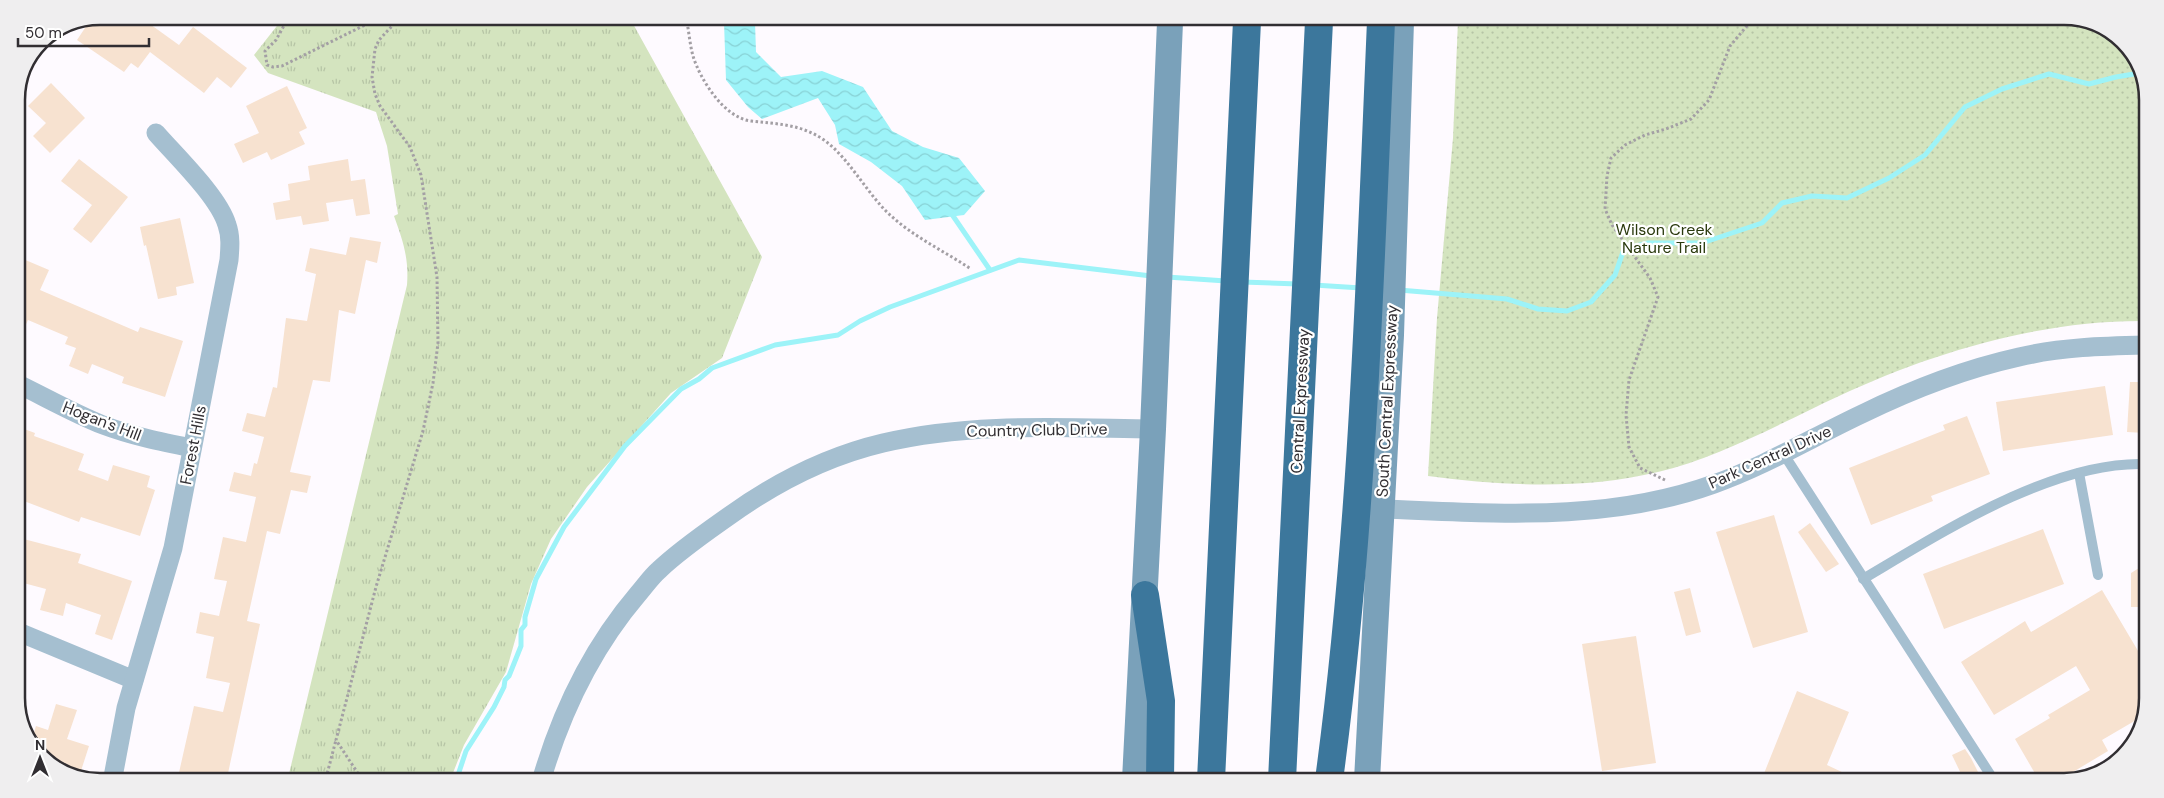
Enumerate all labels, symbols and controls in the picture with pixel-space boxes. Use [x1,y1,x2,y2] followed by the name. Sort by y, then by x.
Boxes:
[18,15,149,47] scale bar
[25,23,62,43] text: 50 m
[1615,219,1713,258] park label: Wilson Creek Nature Trail
[1371,304,1403,498] street label: South Central Expressway
[1286,328,1314,474] street label: Central Expressway
[60,396,144,446] street label: Hogan's Hill
[175,403,211,487] street label: Forest Hills
[966,418,1108,442] street label: Country Club Drive
[1705,421,1835,493] street label: Park Central Drive
[15,733,65,783] north arrow
[35,736,45,754] text: N

